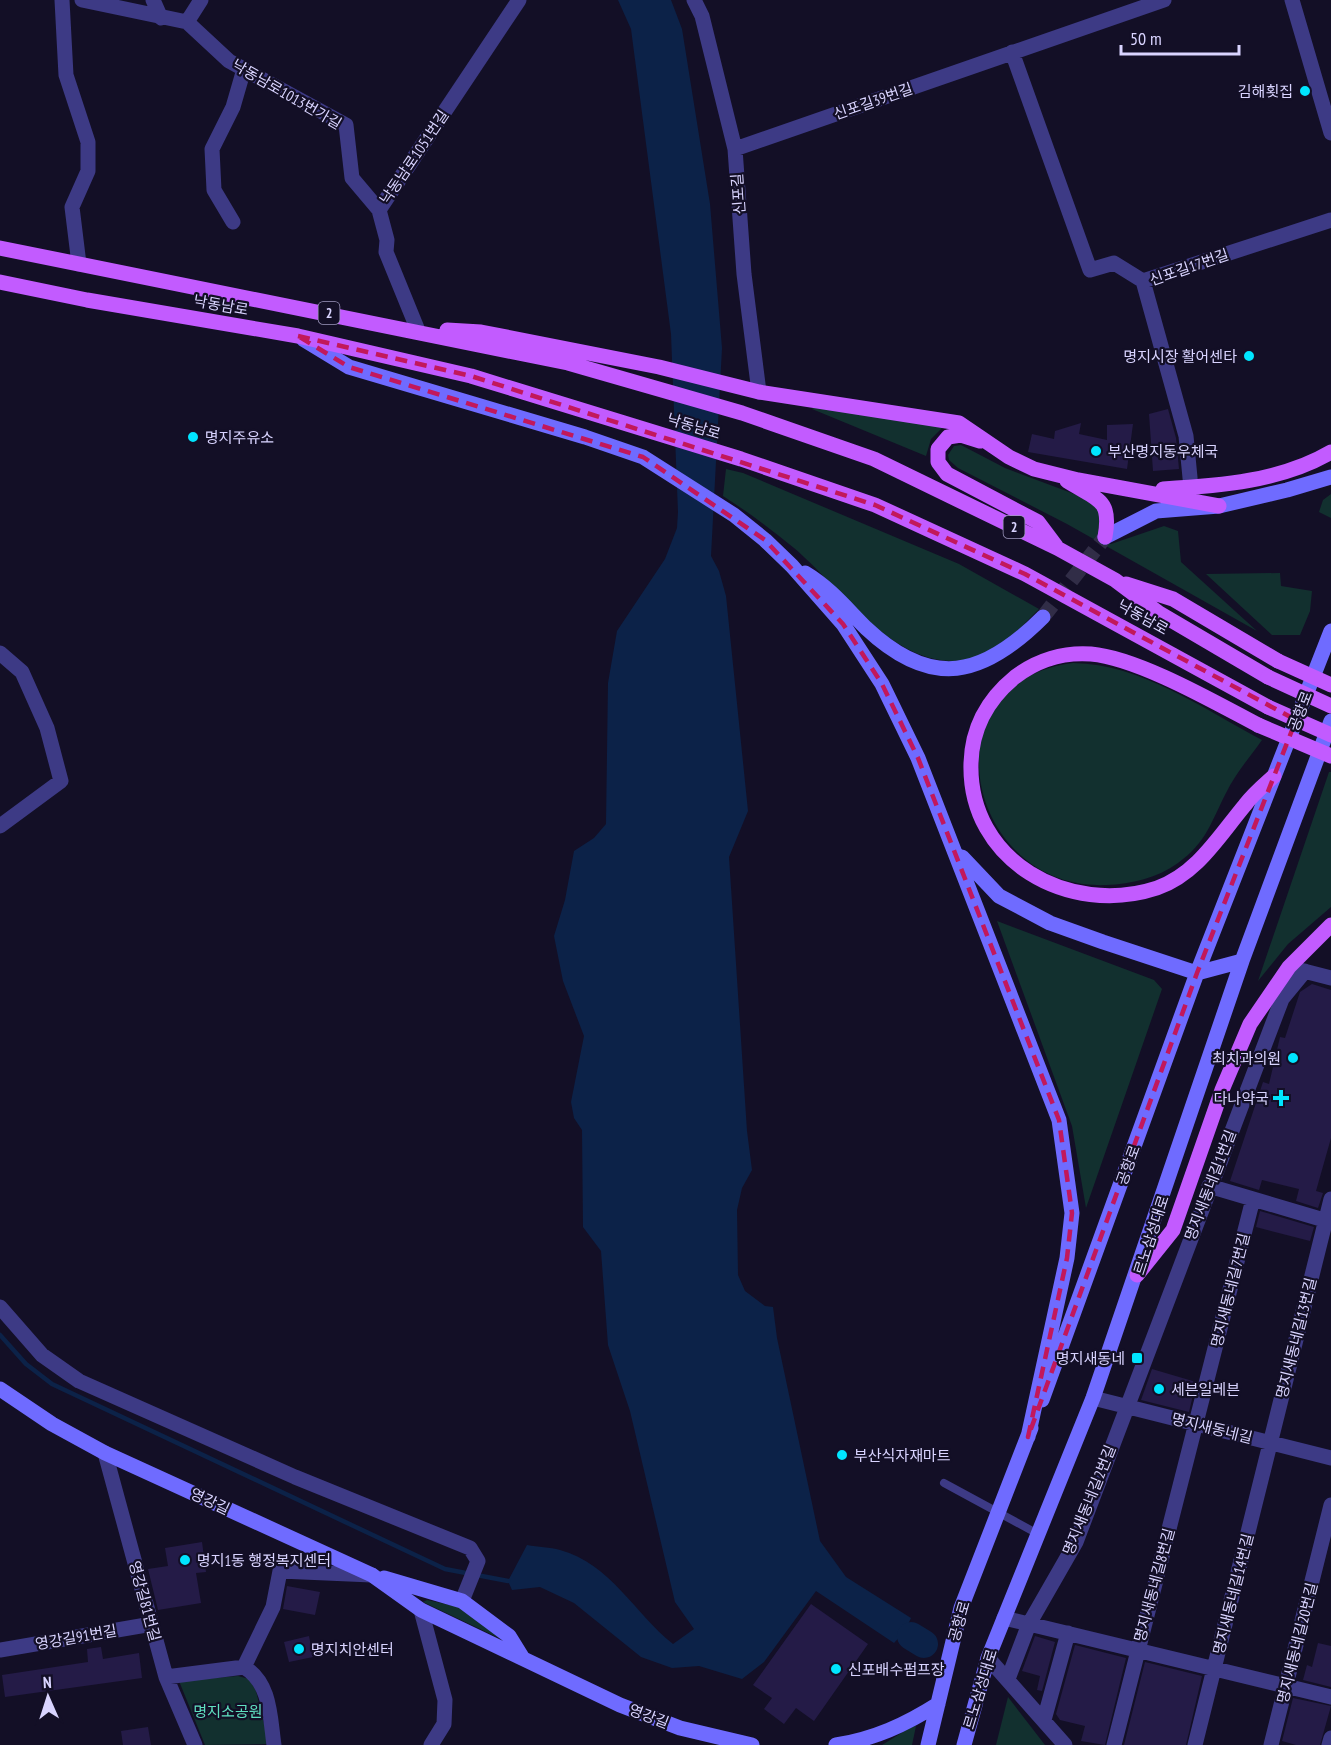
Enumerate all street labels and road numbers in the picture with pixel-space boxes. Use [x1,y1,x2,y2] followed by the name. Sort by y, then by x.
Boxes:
[229,55,345,133] street label: 낙동남로1013번가길
[831,79,915,123] street label: 신포길39번길
[375,106,453,208] street label: 낙동남로1051번길
[727,173,749,215] street label: 신포길
[1147,245,1231,289] street label: 신포길17번길
[192,291,250,319] street label: 낙동남로
[318,302,340,324] road number: 2
[665,409,723,443] street label: 낙동남로
[1004,516,1024,538] road number: 2
[1114,595,1172,639] street label: 낙동남로
[1284,688,1316,734] street label: 공항로
[1180,1127,1240,1243] street label: 명지새동네길1번길
[1112,1142,1144,1188] street label: 공항로
[1129,1193,1173,1277] street label: 르노삼성대로
[1207,1231,1253,1349] street label: 명지새동네길7번길
[1272,1276,1320,1400] street label: 명지새동네길13번길
[1170,1409,1254,1447] street label: 명지새동네길
[1058,1442,1120,1558] street label: 명지새동네길2번길
[187,1484,233,1518] street label: 영강길
[1130,1526,1178,1644] street label: 명지새동네길8번길
[1209,1532,1257,1656] street label: 명지새동네길14번길
[125,1559,165,1643] street label: 영강길81번길
[1273,1581,1321,1705] street label: 명지새동네길20번길
[944,1598,974,1644] street label: 공항로
[34,1620,118,1654] street label: 영강길91번길
[959,1647,1001,1731] street label: 르노삼성대로
[626,1700,672,1732] street label: 영강길

